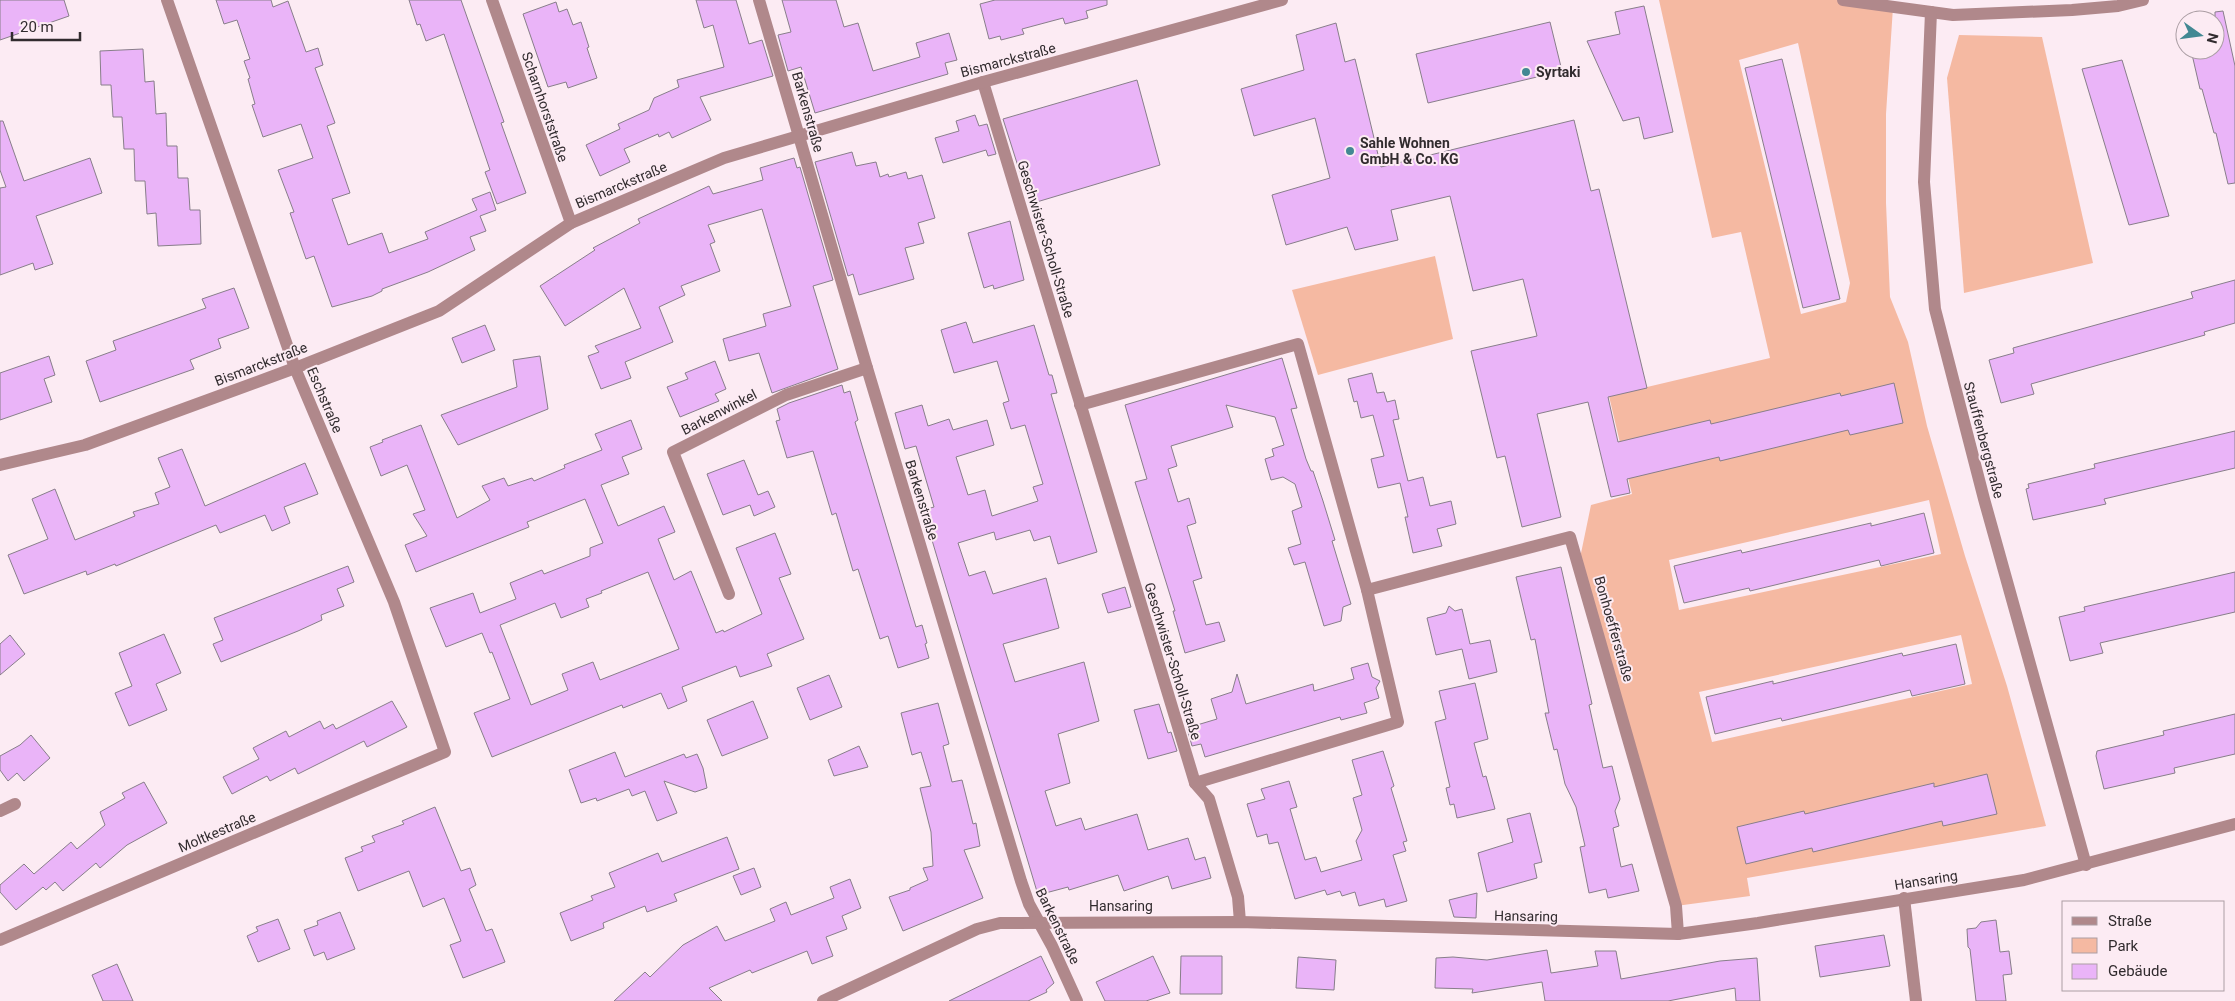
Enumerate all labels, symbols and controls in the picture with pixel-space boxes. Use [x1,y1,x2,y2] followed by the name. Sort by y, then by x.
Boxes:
[12,10,80,42] scale bar
[2175,10,2225,60] north arrow
[20,18,54,36] text: 20 m
[2204,31,2222,45] text: N
[959,40,1057,80] street label: Bismarckstraße
[519,50,571,164] street label: Scharnhorststraße
[1536,64,1581,80] place label: Syrtaki
[1520,66,1532,78] marker: Syrtaki
[789,70,827,154] street label: Barkenstraße
[1360,135,1458,167] place label: Sahle Wohnen GmbH & Co. KG
[1344,145,1356,157] marker: Sahle Wohnen GmbH & Co. KG
[1014,158,1078,320] street label: Geschwister-Scholl-Straße
[573,159,669,211] street label: Bismarckstraße
[212,339,310,389] street label: Bismarckstraße
[304,365,346,435] street label: Eschstraße
[1961,380,2007,500] street label: Stauffenbergstraße
[679,386,759,438] street label: Barkenwinkel
[902,458,942,542] street label: Barkenstraße
[1591,574,1637,684] street label: Bonhoefferstraße
[1141,580,1205,742] street label: Geschwister-Scholl-Straße
[176,809,258,855] street label: Moltkestraße
[1893,867,1959,893] street label: Hansaring
[1033,885,1083,967] street label: Barkenstraße
[1089,898,1153,914] street label: Hansaring
[2062,901,2225,991] legend
[1494,907,1558,925] street label: Hansaring
[2108,912,2152,930] text: Straße
[2108,937,2139,955] text: Park
[2108,962,2167,980] text: Gebäude

